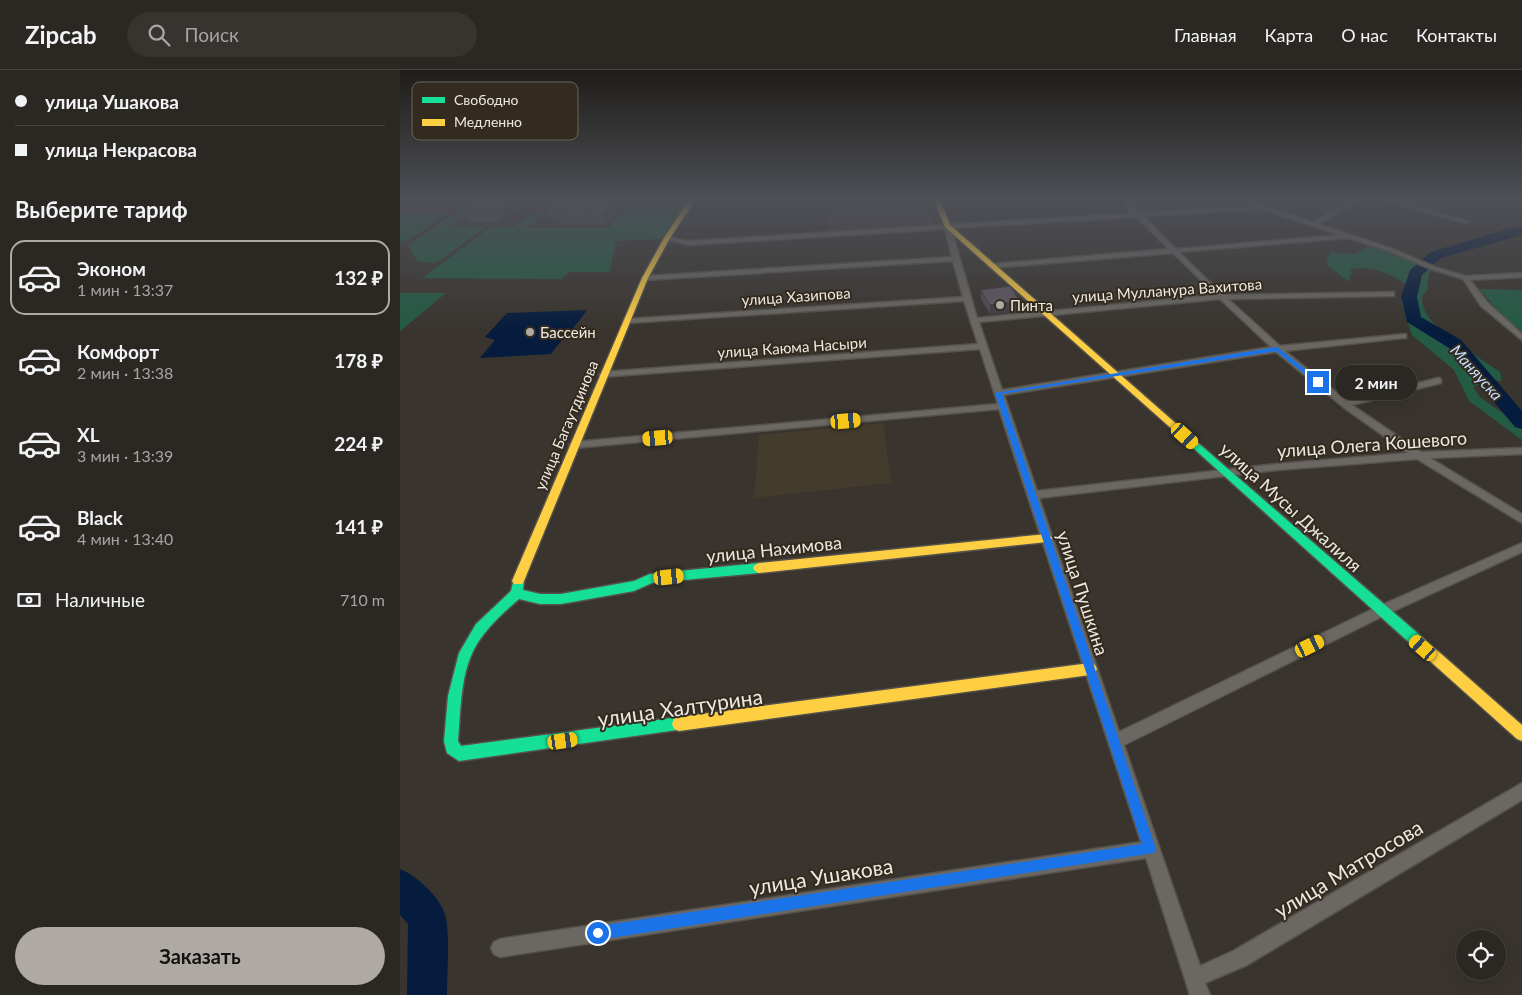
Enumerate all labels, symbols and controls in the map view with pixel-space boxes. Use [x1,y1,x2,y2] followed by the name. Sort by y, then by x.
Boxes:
[127,12,477,57] search box
[25,20,97,49] text: Zipcab
[145,21,173,49] icon: search
[185,23,239,46] text: Поиск
[1174,24,1237,46] text: Главная
[1265,24,1313,46] text: Карта
[1341,24,1388,46] text: О нас
[1416,24,1497,46] text: Контакты
[412,82,578,140] legend
[45,90,179,113] text: улица Ушакова
[454,91,519,108] text: Свободно
[454,113,522,130] text: Медленно
[45,138,197,161] text: улица Некрасова
[15,196,188,223] text: Выберите тариф
[17,255,62,300] icon: car
[77,257,146,280] text: Эконом
[334,266,383,289] text: 132 ₽
[1071,274,1263,306] street label: улица Мулланура Вахитова
[77,280,173,299] text: 1 мин · 13:37
[741,283,851,309] street label: улица Хазипова
[1010,296,1053,314] place label: Пинта
[994,299,1006,311] marker: Пинта
[540,323,596,341] place label: Бассейн
[524,326,536,338] marker: Бассейн
[717,333,867,361] street label: улица Каюма Насыри
[17,338,62,383] icon: car
[77,340,159,363] text: Комфорт
[1447,340,1507,404] water label: Маняуска
[334,349,383,372] text: 178 ₽
[531,357,601,493] street label: улица Багаутдинова
[77,363,173,382] text: 2 мин · 13:38
[1336,364,1418,400] callout: 2 мин
[1307,371,1329,393] route end
[1354,373,1398,392] text: 2 мин
[830,412,861,430] car
[1168,420,1201,452] car
[17,421,62,466] icon: car
[77,423,100,446] text: XL
[1276,426,1468,462] street label: улица Олега Кошевого
[642,429,673,447] car
[334,432,383,455] text: 224 ₽
[1216,438,1366,576] street label: улица Мусы Джалиля
[77,446,173,465] text: 3 мин · 13:39
[17,504,62,549] icon: car
[77,506,123,529] text: Black
[334,515,383,538] text: 141 ₽
[1053,528,1113,658] street label: улица Пушкина
[77,529,173,548] text: 4 мин · 13:40
[705,531,843,567] street label: улица Нахимова
[653,568,684,586] car
[15,586,43,614] icon: cash
[55,588,145,611] text: Наличные
[340,590,385,609] text: 710 m
[1406,632,1439,664] car
[1293,633,1326,659] car
[596,683,764,731] street label: улица Халтурина
[547,731,578,751] car
[1269,814,1427,922] street label: улица Матросова
[747,852,895,900] street label: улица Ушакова
[587,922,609,944] route start
[15,927,385,985] button: Заказать
[1456,930,1506,980] map controls
[1456,930,1506,980] button: locate

